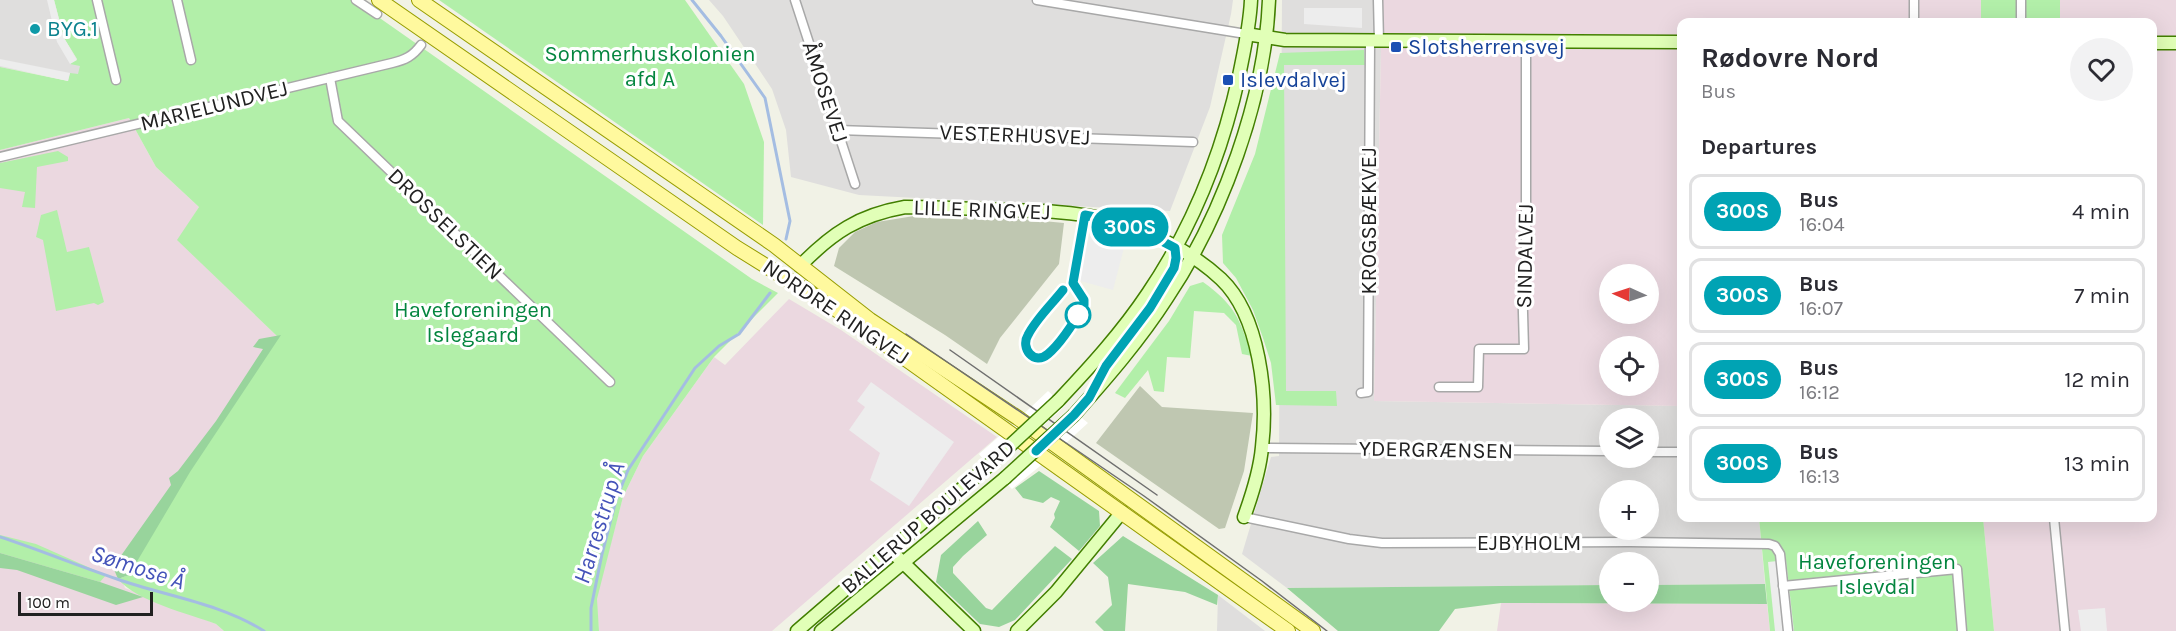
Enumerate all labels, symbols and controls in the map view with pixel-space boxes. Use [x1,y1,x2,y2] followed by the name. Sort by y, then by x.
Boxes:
[47,16,98,42] place label: BYG.1
[28,22,42,36] marker: BYG.1
[1408,34,1565,60] place label: Slotsherrensvej
[796,38,855,146] street label: ÅMOSEVEJ
[2070,38,2133,101] button: heart
[1389,40,1403,54] marker: Slotsherrensvej
[545,41,755,92] park label: Sommerhuskolonien afd A
[1701,41,1879,74] text: Rødovre Nord
[1240,67,1347,93] place label: Islevdalvej
[1221,73,1235,87] marker: Islevdalvej
[138,75,290,137] street label: MARIELUNDVEJ
[1701,80,1736,103] text: Bus
[939,119,1091,151] street label: VESTERHUSVEJ
[1701,134,1817,160] text: Departures
[1356,147,1382,295] street label: KROGSBÆKVEJ
[382,163,508,285] street label: DROSSELSTIEN
[1799,187,1839,213] text: Bus
[913,195,1051,225] street label: LILLE RINGVEJ
[1716,199,1769,223] text: 300S
[2072,199,2130,225] text: 4 min
[1511,203,1539,309] street label: SINDALVEJ
[1088,208,1172,246] line badge: 300S
[1799,213,1845,236] text: 16:04
[1103,215,1157,239] text: 300S
[758,253,914,371] street label: NORDRE RINGVEJ
[1599,264,1659,324] north arrow
[1599,264,1659,612] map controls
[1799,271,1839,297] text: Bus
[1716,283,1769,307] text: 300S
[2074,283,2130,309] text: 7 min
[394,297,552,348] park label: Haveforeningen Islegaard
[1799,297,1843,320] text: 16:07
[1065,302,1091,328] unlabelled marker
[1599,336,1659,396] button: locate
[1799,355,1839,381] text: Bus
[1716,367,1769,391] text: 300S
[2064,367,2130,393] text: 12 min
[1799,381,1840,404] text: 16:12
[1599,408,1659,468] button: layers
[836,434,1020,600] street label: BALLERUP BOULEVARD
[1359,436,1513,464] street label: YDERGRÆNSEN
[1799,439,1839,465] text: Bus
[1716,451,1769,475] text: 300S
[2064,451,2130,477] text: 13 min
[566,459,631,587] water label: Harrestrup Å
[1799,465,1840,488] text: 16:13
[1599,480,1659,540] button: +
[1477,530,1581,556] street label: EJBYHOLM
[88,538,189,595] water label: Sømose Å
[1798,549,1956,600] park label: Haveforeningen Islevdal
[1599,552,1659,612] button: −
[18,589,153,616] scale bar
[27,593,70,612] text: 100 m

